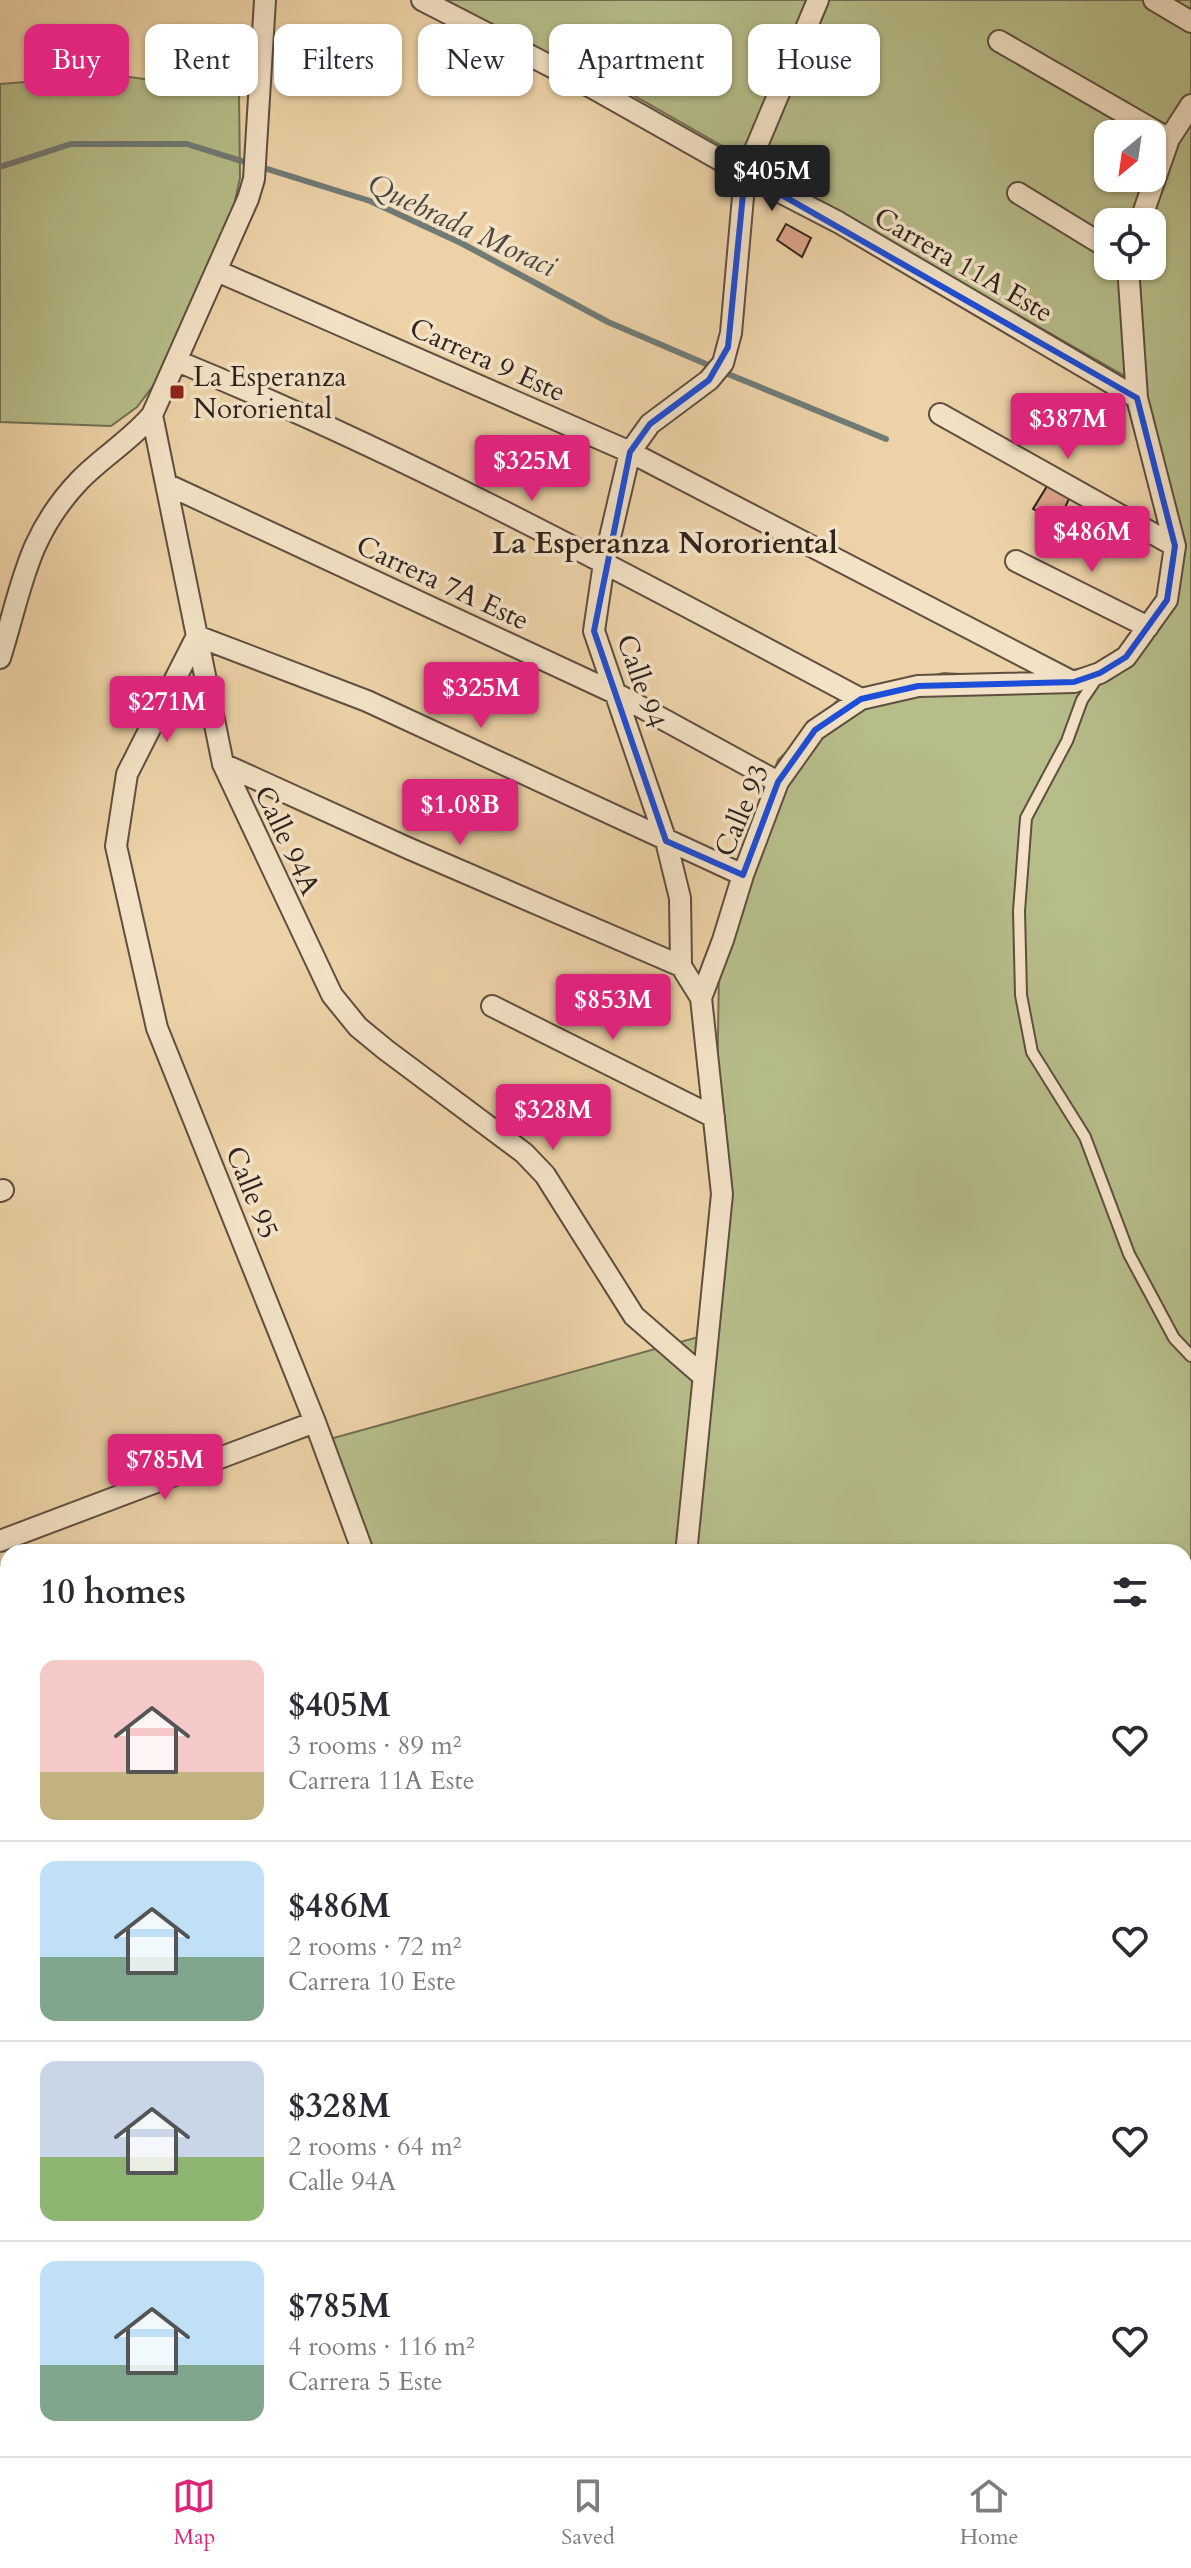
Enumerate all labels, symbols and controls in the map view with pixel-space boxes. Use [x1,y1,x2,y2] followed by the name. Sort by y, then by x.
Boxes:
[24,24,129,96] chip: Buy
[145,24,258,96] chip: Rent
[274,24,402,96] chip: Filters
[418,24,533,96] chip: New
[549,24,732,96] chip: Apartment
[748,24,880,96] chip: House
[1094,120,1166,192] north arrow
[1094,120,1166,280] map controls
[716,145,828,213] pin: $405M
[733,153,811,188] text: $405M
[361,164,564,288] water label: Quebrada Moraci
[867,198,1060,332] street label: Carrera 11A Este
[1094,208,1166,280] button: locate
[404,309,571,411] street label: Carrera 9 Este
[193,358,347,428] place label: La Esperanza Nororiental
[168,383,186,401] marker: La Esperanza Nororiental
[1012,393,1124,461] pin: $387M
[1029,401,1107,436] text: $387M
[476,435,588,503] pin: $325M
[493,443,571,478] text: $325M
[1036,506,1148,574] pin: $486M
[1053,514,1131,549] text: $486M
[492,523,838,564] district label: La Esperanza Nororiental
[350,526,535,640] street label: Carrera 7A Este
[607,629,675,733] street label: Calle 94
[425,662,537,730] pin: $325M
[442,670,520,705] text: $325M
[111,676,223,744] pin: $271M
[128,684,206,719] text: $271M
[706,758,778,862] street label: Calle 93
[395,779,525,847] pin: $1.08B
[245,780,329,901] street label: Calle 94A
[420,787,500,822] text: $1.08B
[557,974,669,1042] pin: $853M
[574,982,652,1017] text: $853M
[497,1084,609,1152] pin: $328M
[514,1092,592,1127] text: $328M
[216,1140,288,1244] street label: Calle 95
[109,1434,221,1502] pin: $785M
[126,1442,204,1477] text: $785M
[40,1569,186,1615] text: 10 homes
[1108,1570,1152,1614] icon: filters
[288,1682,391,1728] text: $405M
[104,1692,200,1788] icon: home
[1108,1718,1152,1762] icon: heart
[288,1728,461,1763] text: 3 rooms · 89 m²
[288,1763,474,1798] text: Carrera 11A Este
[288,1883,391,1929] text: $486M
[104,1893,200,1989] icon: home
[1108,1919,1152,1963] icon: heart
[288,1929,461,1964] text: 2 rooms · 72 m²
[288,1964,456,1999] text: Carrera 10 Este
[288,2083,391,2129] text: $328M
[104,2093,200,2189] icon: home
[1108,2119,1152,2163] icon: heart
[288,2129,461,2164] text: 2 rooms · 64 m²
[288,2164,396,2199] text: Calle 94A
[288,2283,391,2329] text: $785M
[104,2293,200,2389] icon: home
[1108,2319,1152,2363] icon: heart
[288,2329,475,2364] text: 4 rooms · 116 m²
[288,2364,443,2399] text: Carrera 5 Este
[172,2474,216,2552] tab: Map
[561,2474,615,2552] tab: Saved
[960,2474,1019,2552] tab: Home

